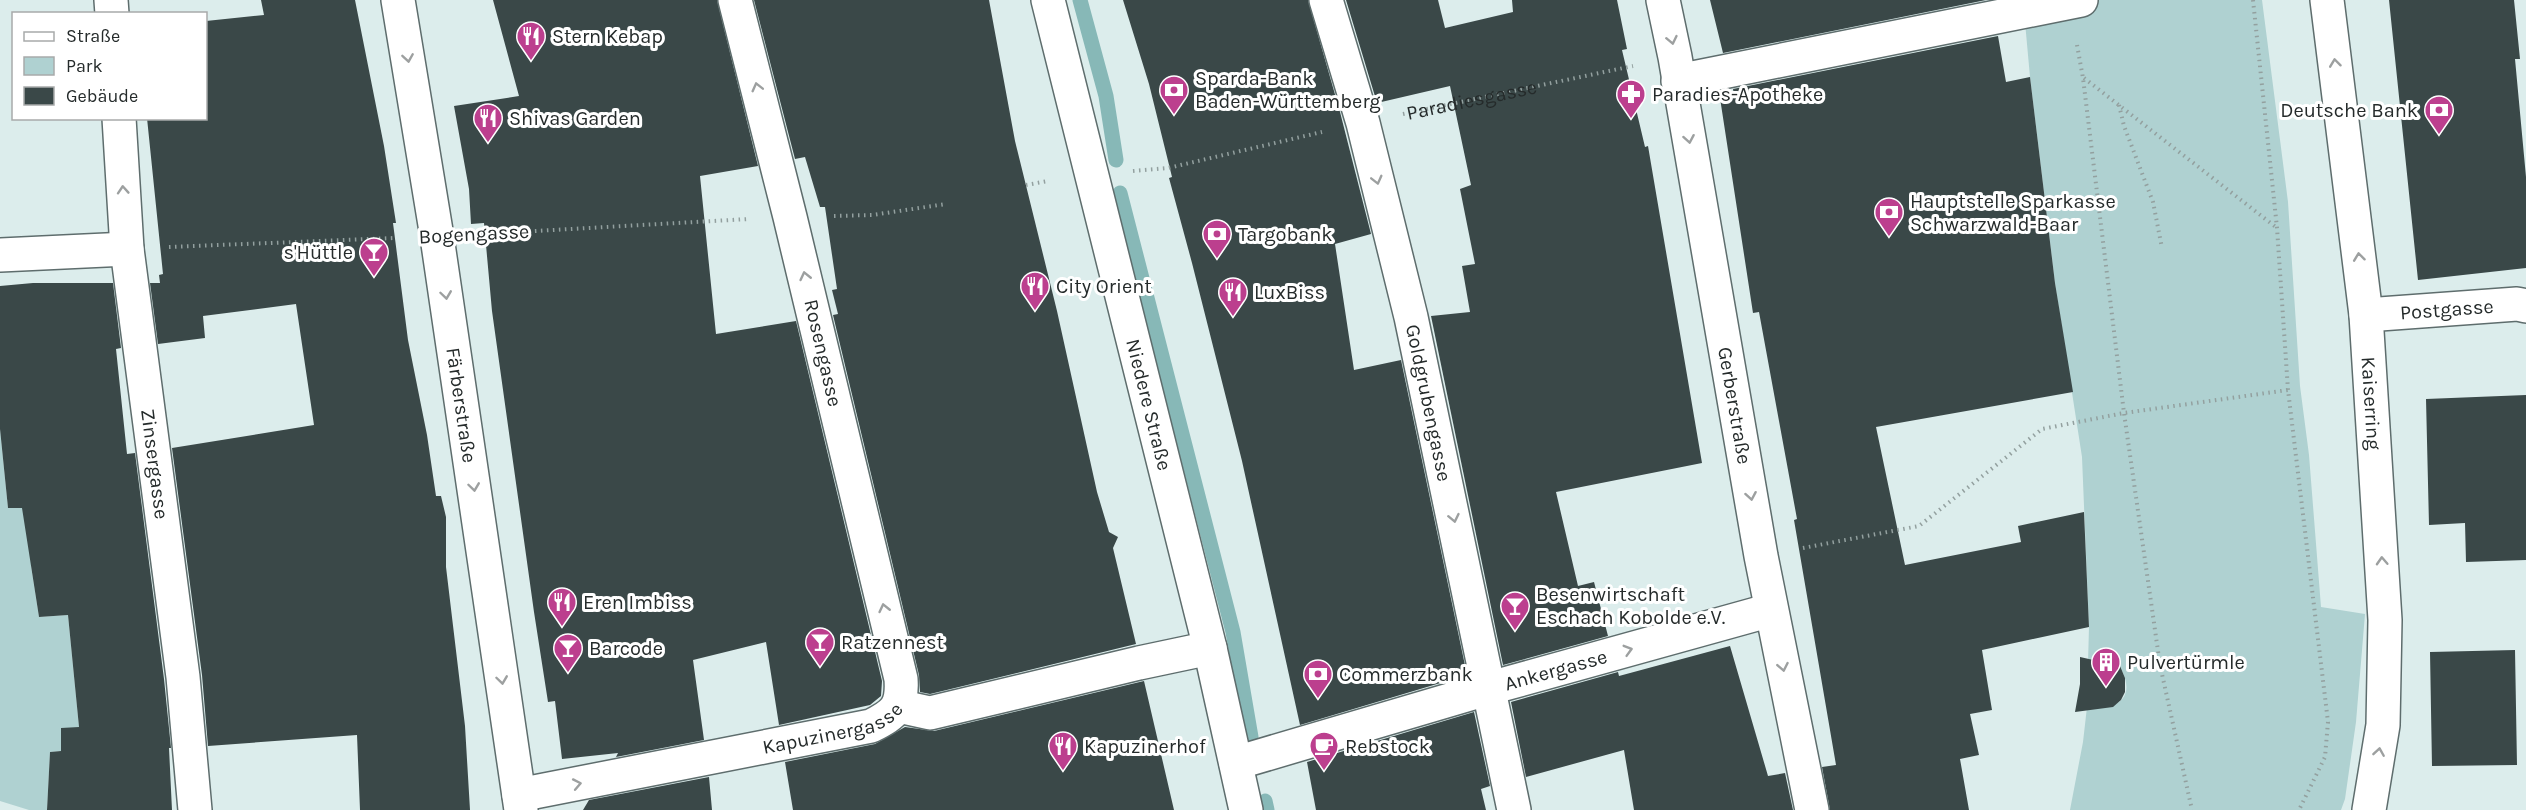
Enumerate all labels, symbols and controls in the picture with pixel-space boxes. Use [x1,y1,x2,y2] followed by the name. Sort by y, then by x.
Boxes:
[12,12,207,120] legend
[515,20,547,62] restaurant icon: Stern Kebap
[66,25,120,47] text: Straße
[552,25,663,48] place label: Stern Kebap
[1665,35,1678,45] one-way arrow
[401,53,413,62] one-way arrow
[66,55,103,77] text: Park
[2329,59,2342,68] one-way arrow
[1195,67,1381,113] place label: Sparda-Bank Baden-Württemberg
[1158,74,1190,116] bank icon: Sparda-Bank Baden-Württemberg
[1404,75,1539,125] street label: Paradiesgasse
[1615,78,1647,120] pharmacy icon: Paradies-Apotheke
[752,82,765,92] one-way arrow
[1652,83,1823,106] place label: Paradies-Apotheke
[66,85,138,107] text: Gebäude
[2423,94,2455,136] bank icon: Deutsche Bank
[2280,99,2418,122] place label: Deutsche Bank
[472,102,504,144] restaurant icon: Shivas Garden
[509,107,641,130] place label: Shivas Garden
[1682,134,1694,144] one-way arrow
[1370,174,1383,184] one-way arrow
[117,186,130,195] one-way arrow
[1910,190,2116,236] place label: Hauptstelle Sparkasse Schwarzwald-Baar
[1873,196,1905,238] bank icon: Hauptstelle Sparkasse Schwarzwald-Baar
[1201,218,1233,260] bank icon: Targobank
[418,220,530,248] street label: Bogengasse
[1238,223,1333,246] place label: Targobank
[358,236,390,278] bar icon: s'Hüttle
[283,241,353,264] place label: s'Hüttle
[2353,252,2366,261] one-way arrow
[1019,270,1051,312] restaurant icon: City Orient
[799,271,812,281] one-way arrow
[1056,275,1152,298] place label: City Orient
[1217,276,1249,318] restaurant icon: LuxBiss
[1254,281,1325,304] place label: LuxBiss
[439,290,451,299] one-way arrow
[2399,294,2494,324] street label: Postgasse
[799,297,847,409] street label: Rosengasse
[1401,322,1457,483] street label: Goldgrubengasse
[1122,336,1177,473] street label: Niedere Straße
[1714,345,1756,466] street label: Gerberstraße
[442,346,481,464] street label: Färberstraße
[2357,356,2386,451] street label: Kaiserring
[137,407,174,521] street label: Zinsergasse
[467,482,480,492] one-way arrow
[1744,491,1757,501] one-way arrow
[1447,513,1460,523] one-way arrow
[2375,557,2388,566] one-way arrow
[1536,583,1725,629] place label: Besenwirtschaft Eschach Kobolde e.V.
[546,586,578,628] restaurant icon: Eren Imbiss
[1499,590,1531,632] bar icon: Besenwirtschaft Eschach Kobolde e.V.
[583,591,692,614] place label: Eren Imbiss
[879,604,892,614] one-way arrow
[804,626,836,668] bar icon: Ratzennest
[841,631,944,654] place label: Ratzennest
[552,632,584,674] bar icon: Barcode
[589,637,663,660] place label: Barcode
[1502,645,1610,695] street label: Ankergasse
[1622,645,1632,657] one-way arrow
[2090,646,2122,688] building icon: Pulvertürmle
[2127,651,2245,674] place label: Pulvertürmle
[1302,658,1334,700] bank icon: Commerzbank
[1776,662,1789,672] one-way arrow
[1339,663,1473,686] place label: Commerzbank
[496,676,508,685] one-way arrow
[760,698,908,759] street label: Kapuzinergasse
[1047,730,1079,772] restaurant icon: Kapuzinerhof
[1308,730,1340,772] cafe icon: Rebstock
[1084,735,1206,758] place label: Kapuzinerhof
[1345,735,1430,758] place label: Rebstock
[2372,748,2384,757] one-way arrow
[571,778,581,791] one-way arrow

